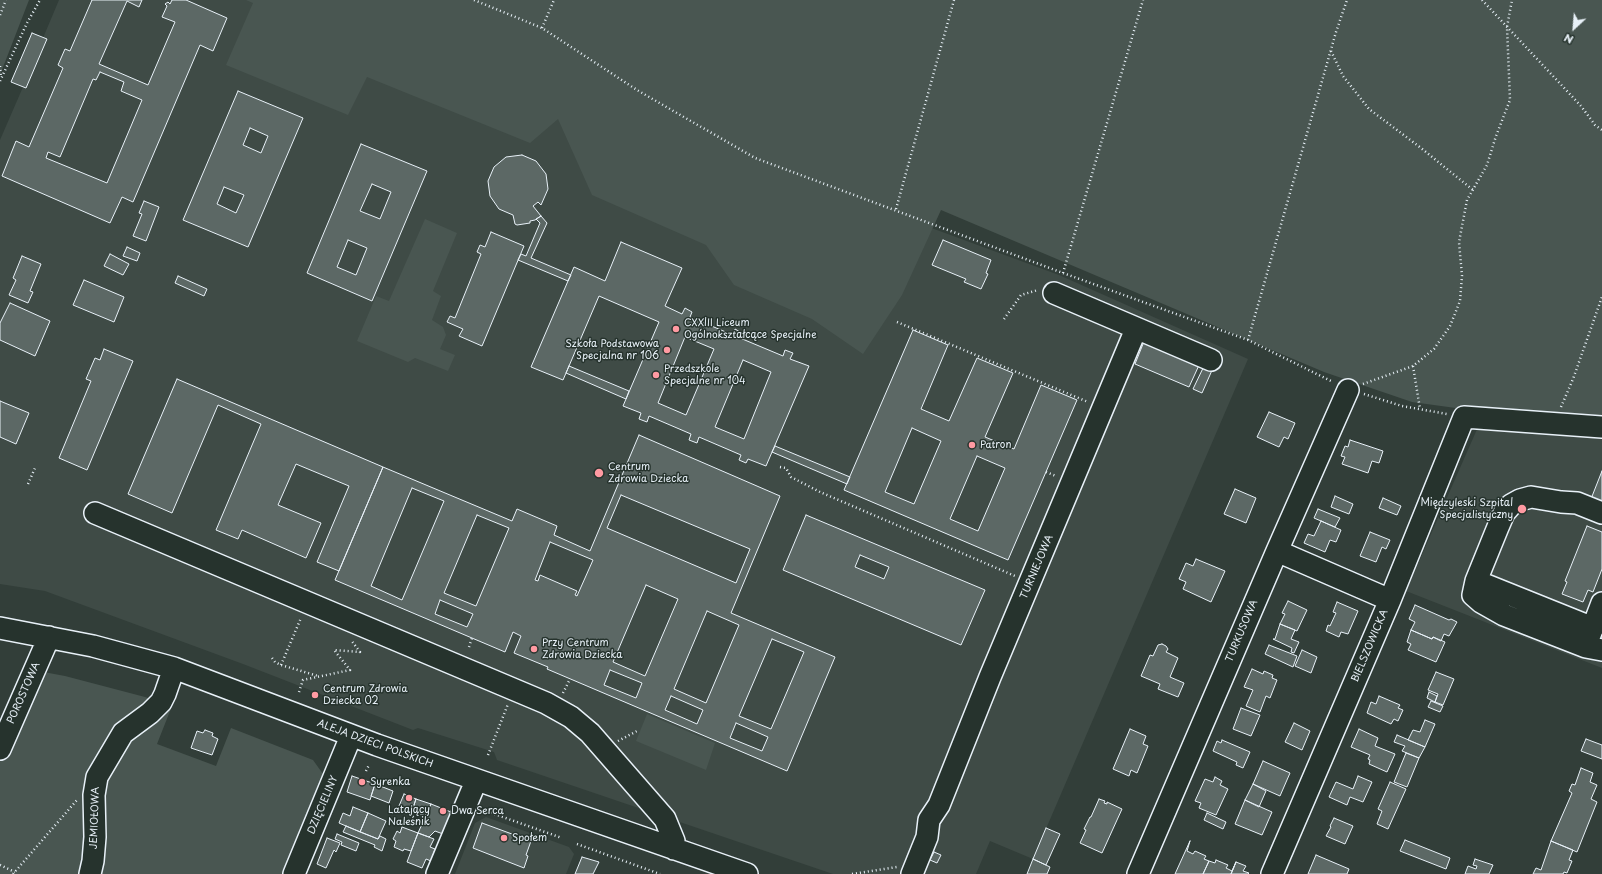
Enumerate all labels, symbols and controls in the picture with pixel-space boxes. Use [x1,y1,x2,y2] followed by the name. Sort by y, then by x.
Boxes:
[1554,8,1594,48] north arrow
[1561,30,1576,49] text: N
[684,317,817,340] place label: CXXIII Liceum Ogólnokształcące Specjalne
[671,324,681,334] marker: CXXIII Liceum Ogólnokształcące Specjalne
[565,338,659,362] place label: Szkoła Podstawowa Specjalna nr 106
[662,345,672,355] marker: Szkoła Podstawowa Specjalna nr 106
[664,363,746,386] place label: Przedszkole Specjalne nr 104
[651,370,661,380] marker: Przedszkole Specjalne nr 104
[980,439,1011,451] place label: Patron
[967,440,977,450] marker: Patron
[608,461,689,484] place label: Centrum Zdrowia Dziecka
[593,467,605,479] marker: Centrum Zdrowia Dziecka
[1420,497,1513,520] place label: Międzyleski Szpital Specjalistyczny
[1516,503,1528,515] marker: Międzyleski Szpital Specjalistyczny
[1018,533,1056,601] street label: TURNIEJOWA
[1223,598,1261,664] street label: TURKUSOWA
[1349,608,1391,684] street label: BIELSZOWICKA
[542,637,623,660] place label: Przy Centrum Zdrowia Dziecka
[529,644,539,654] marker: Przy Centrum Zdrowia Dziecka
[5,660,43,726] street label: POROSTOWA
[323,683,408,706] place label: Centrum Zdrowia Dziecka 02
[310,690,320,700] marker: Centrum Zdrowia Dziecka 02
[315,717,435,771] street label: ALEJA DZIECI POLSKICH
[305,774,341,836] street label: DZIĘCIELINY
[370,776,410,788] place label: Syrenka
[357,777,367,787] marker: Syrenka
[88,787,102,849] street label: JEMIOŁOWA
[404,793,414,803] marker: Latający Naleśnik
[388,804,430,828] place label: Latający Naleśnik
[451,805,504,817] place label: Dwa Serca
[438,806,448,816] marker: Dwa Serca
[512,832,547,844] place label: Społem
[499,833,509,843] marker: Społem

